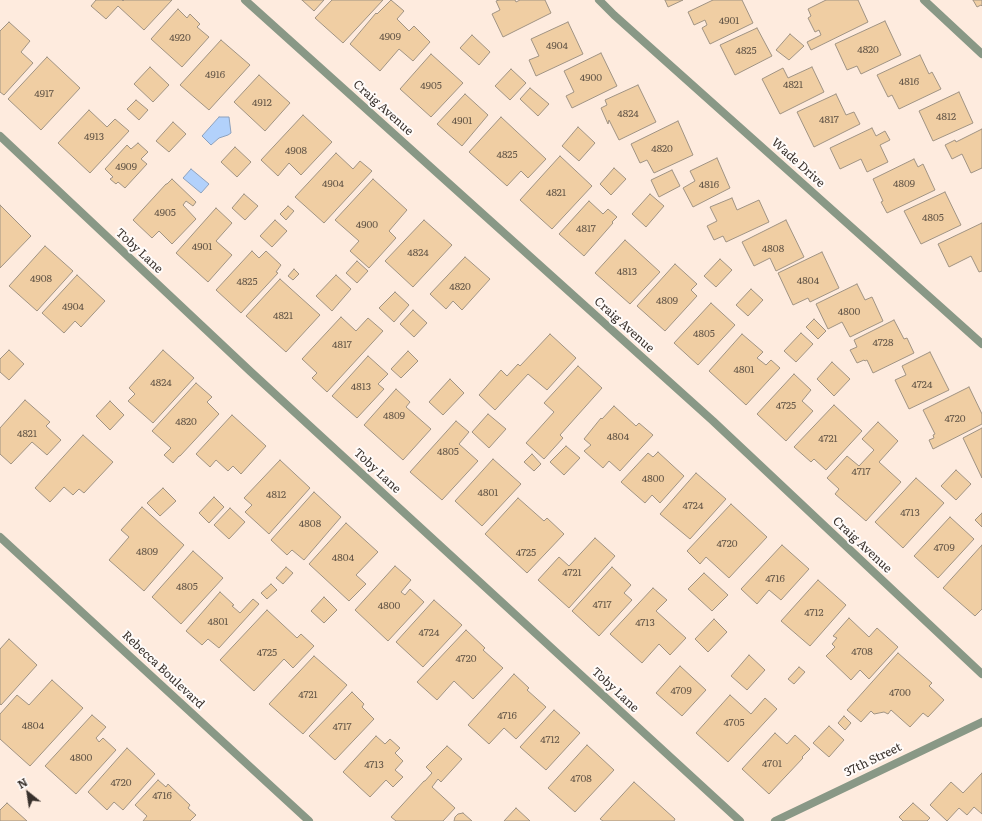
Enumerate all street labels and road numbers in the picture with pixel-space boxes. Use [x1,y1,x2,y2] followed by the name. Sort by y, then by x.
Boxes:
[350,77,416,139] street label: Craig Avenue
[768,135,828,191] street label: Wade Drive
[112,226,166,276] street label: Toby Lane
[591,294,657,356] street label: Craig Avenue
[350,446,404,496] street label: Toby Lane
[829,514,895,576] street label: Craig Avenue
[119,628,207,712] street label: Rebecca Boulevard
[588,665,642,715] street label: Toby Lane
[842,740,904,780] street label: 37th Street

